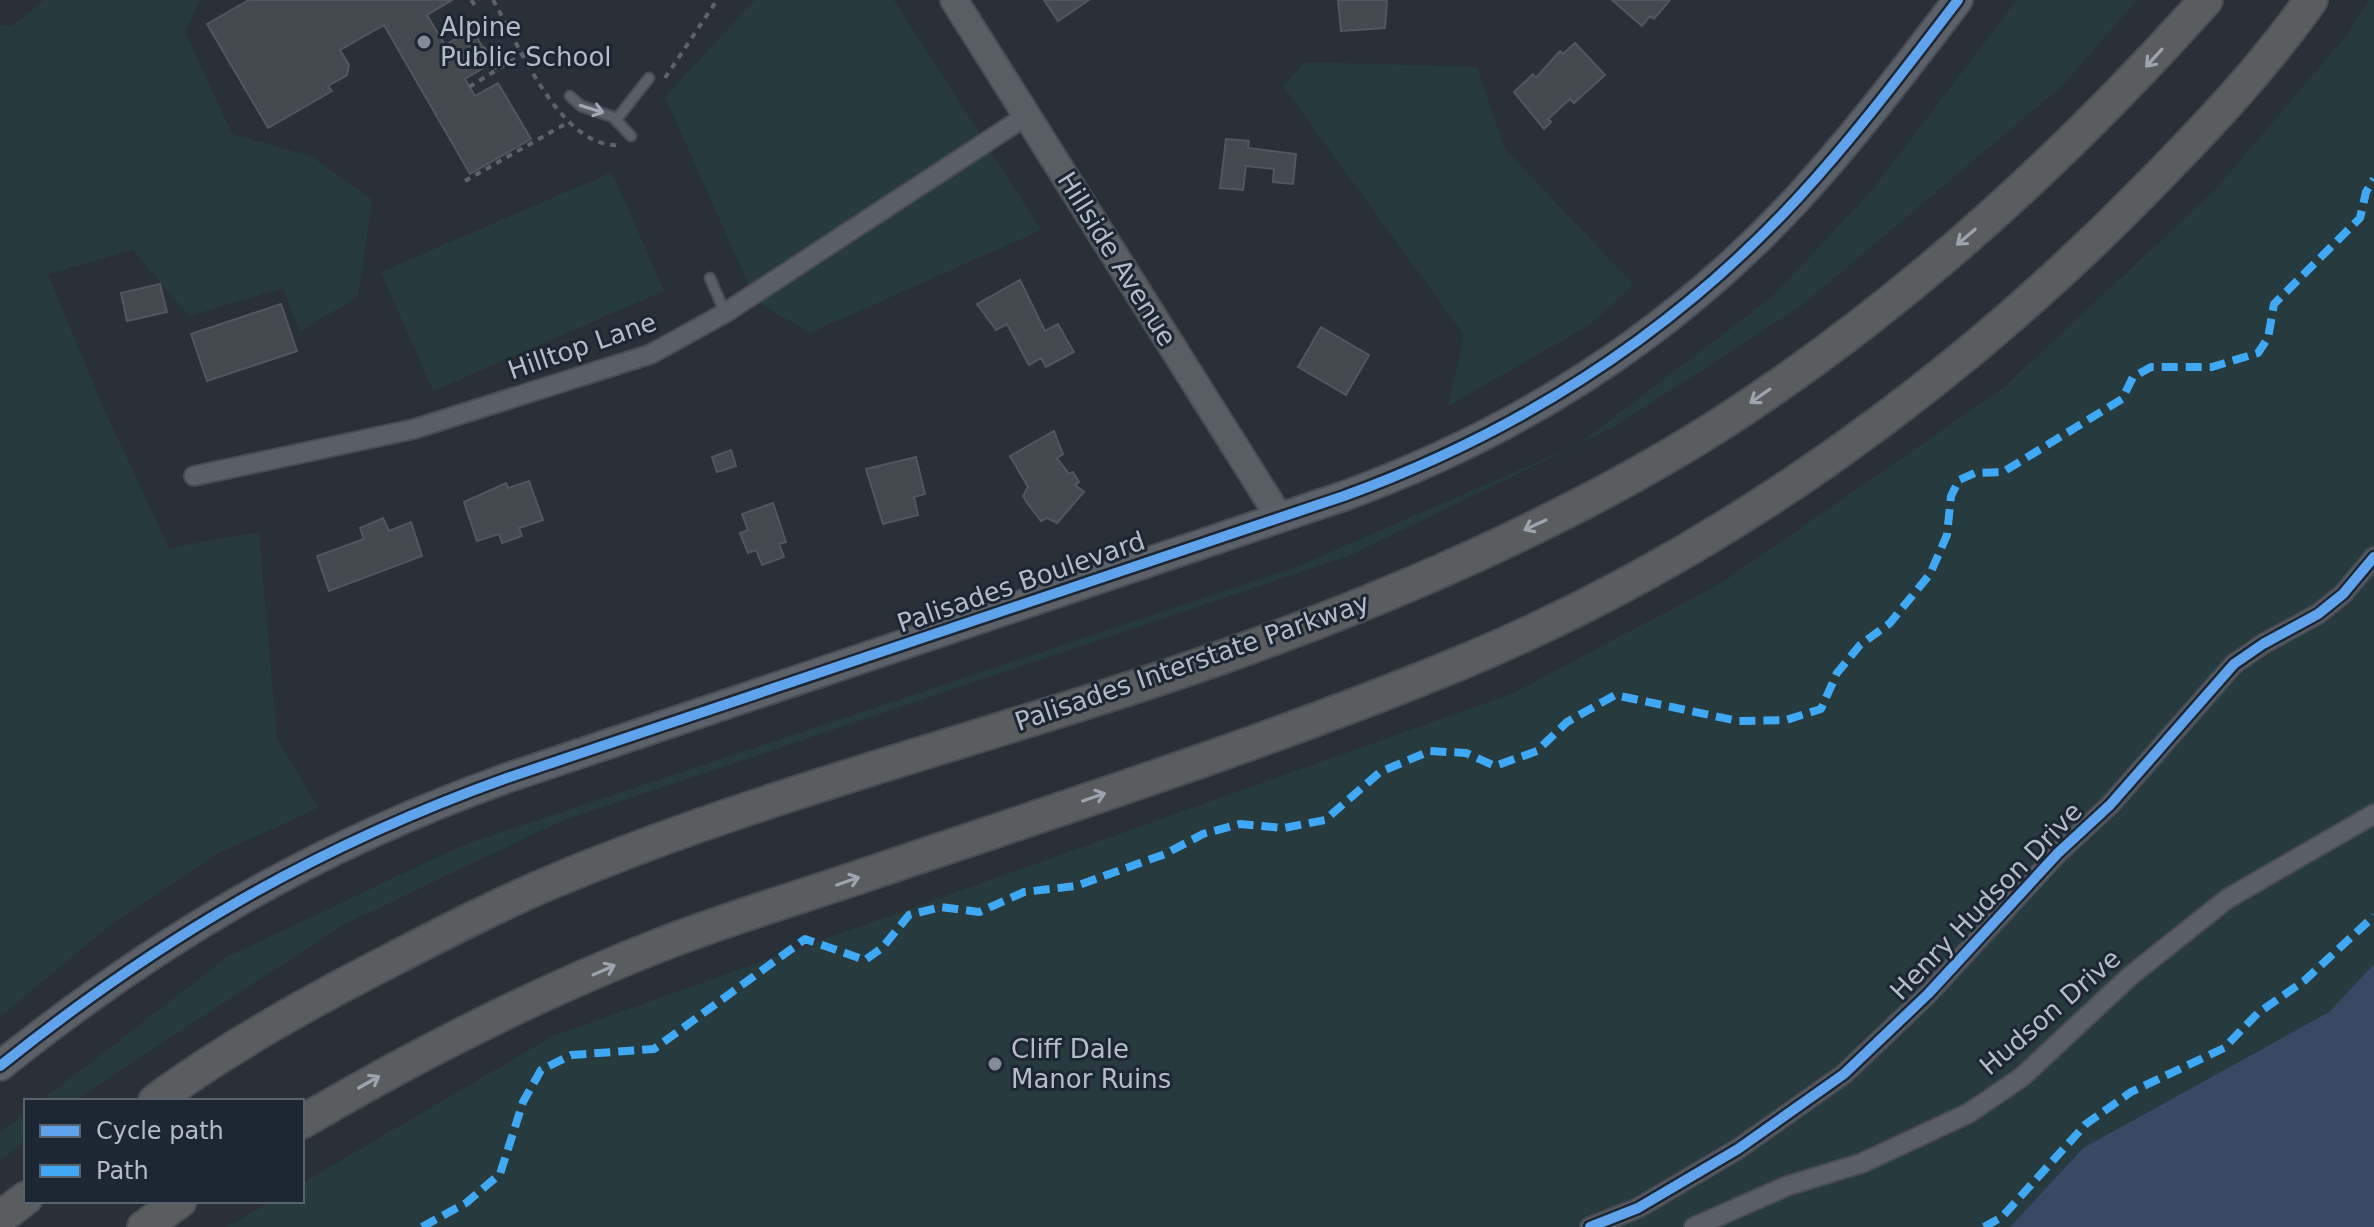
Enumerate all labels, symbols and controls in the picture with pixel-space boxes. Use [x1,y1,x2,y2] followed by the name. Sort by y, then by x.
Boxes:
[440,12,612,72] place label: Alpine Public School
[415,33,433,51] marker: Alpine Public School
[2145,48,2163,68] one-way arrow
[579,102,605,117] one-way arrow
[1051,167,1183,351] street label: Hillside Avenue
[1956,228,1977,246] one-way arrow
[504,307,660,385] street label: Hilltop Lane
[1750,388,1772,404] one-way arrow
[1523,518,1547,533] one-way arrow
[893,525,1149,639] street label: Palisades Boulevard
[1011,587,1373,737] street label: Palisades Interstate Parkway
[1081,789,1106,804] one-way arrow
[1884,796,2088,1006] street label: Henry Hudson Drive
[835,873,860,888] one-way arrow
[1974,943,2126,1081] street label: Hudson Drive
[591,961,615,976] one-way arrow
[1011,1034,1171,1094] place label: Cliff Dale Manor Ruins
[986,1055,1004,1073] marker: Cliff Dale Manor Ruins
[357,1074,380,1090] one-way arrow
[24,1099,304,1203] legend
[96,1117,224,1145] text: Cycle path
[96,1157,149,1185] text: Path

